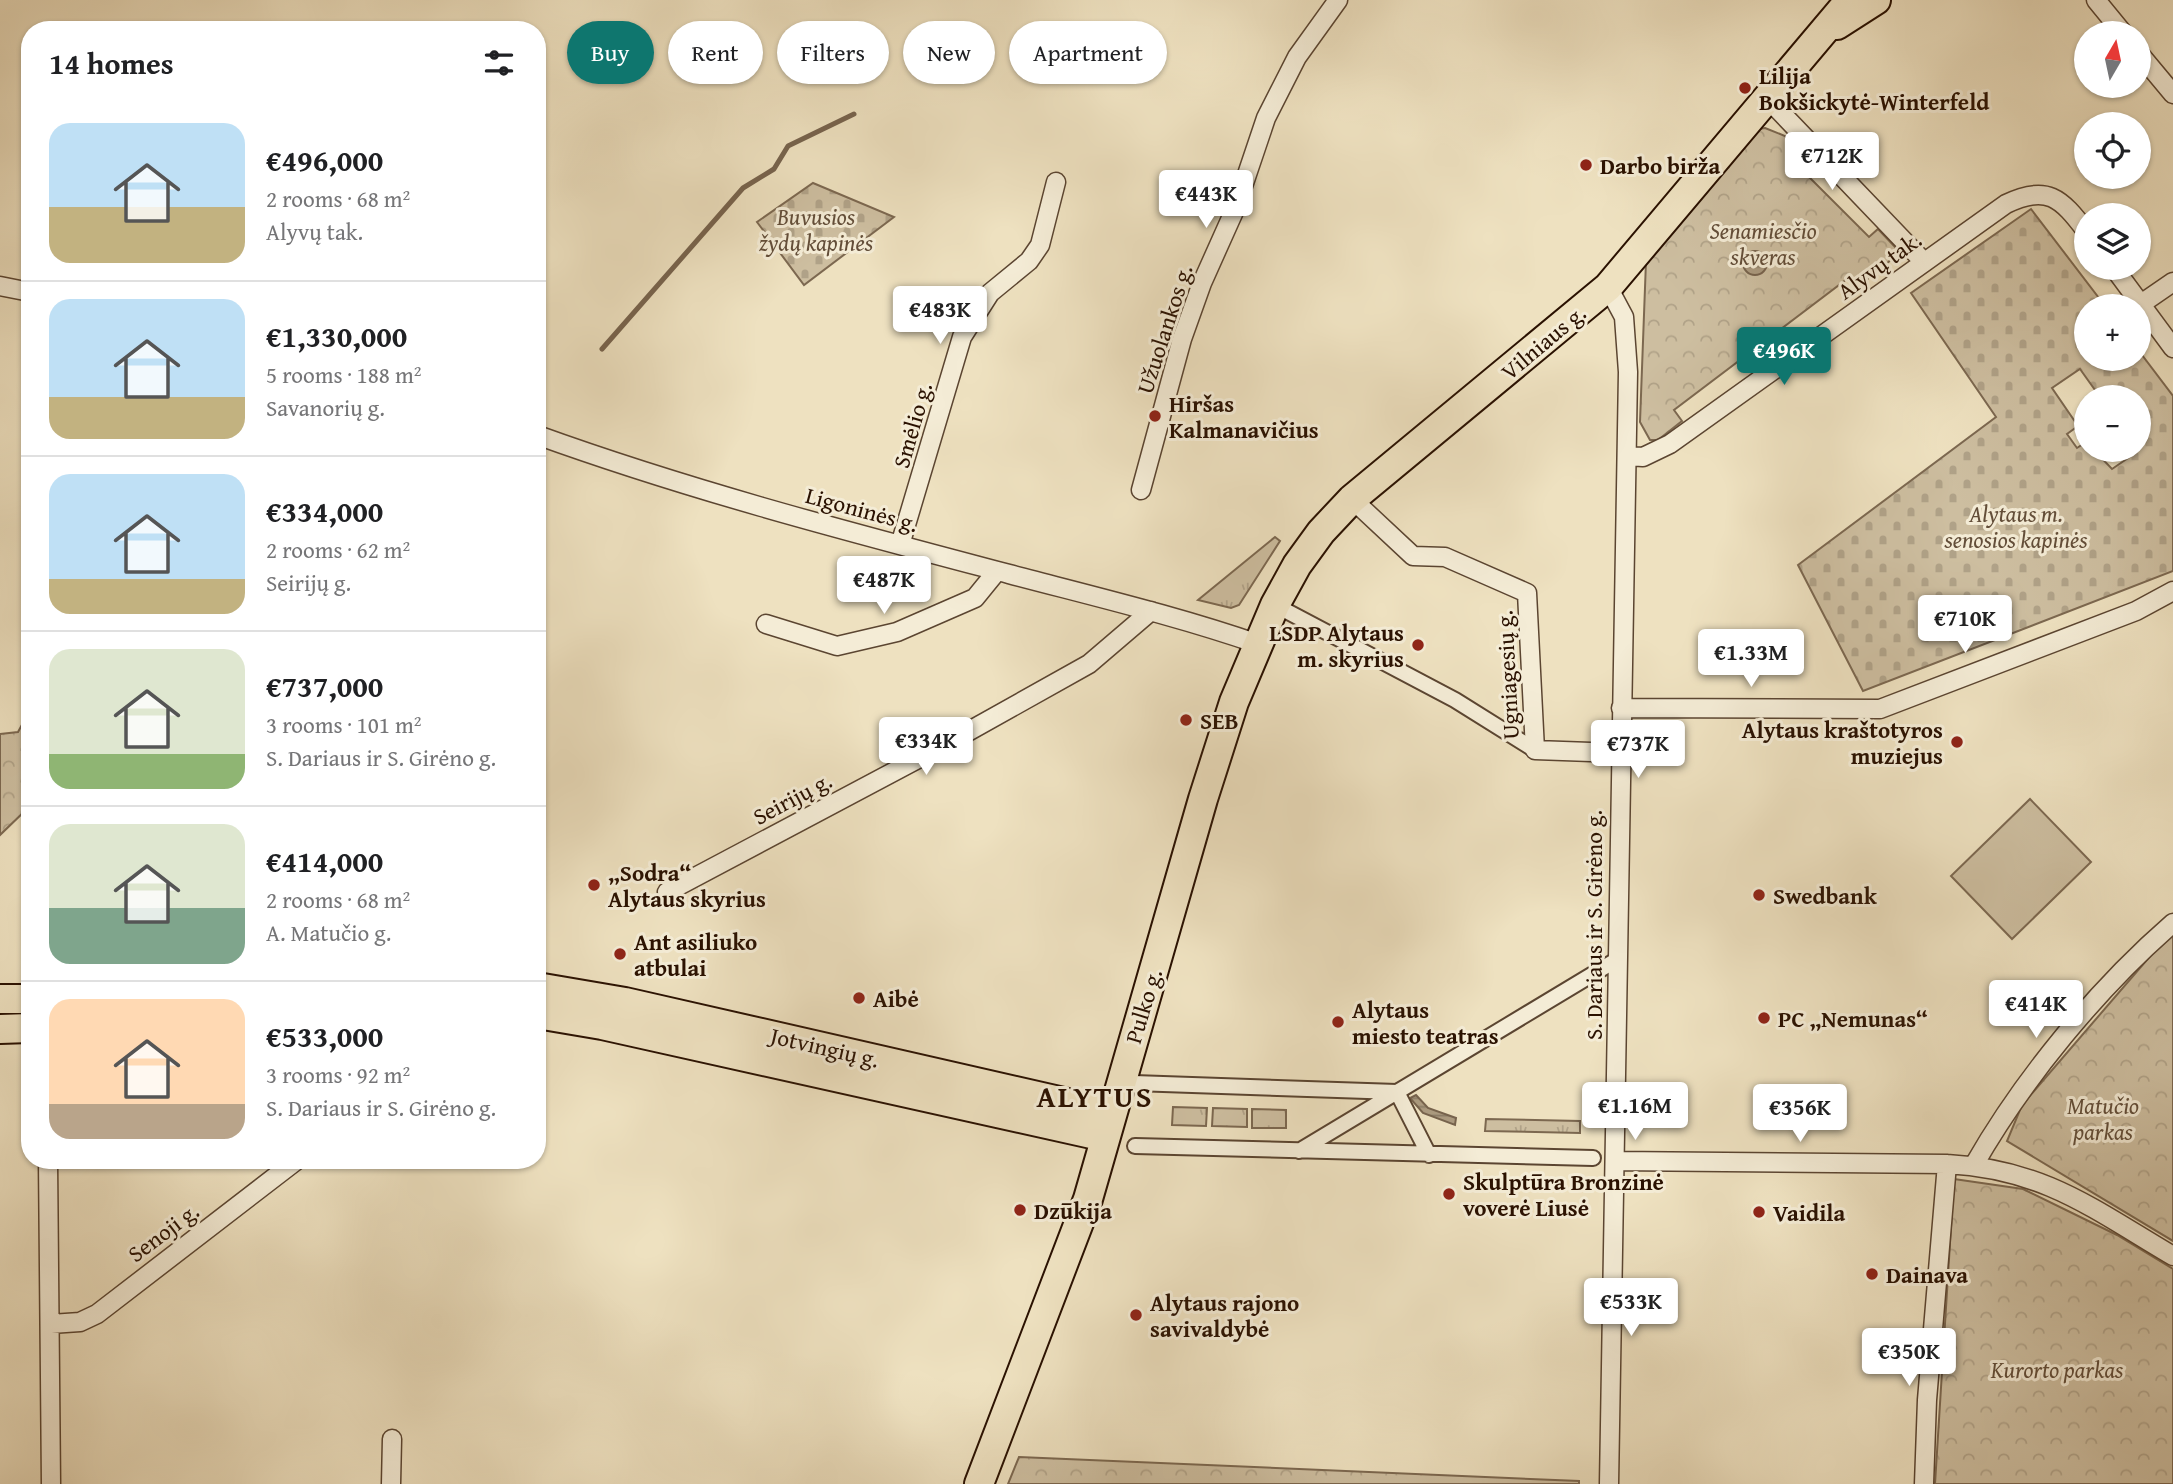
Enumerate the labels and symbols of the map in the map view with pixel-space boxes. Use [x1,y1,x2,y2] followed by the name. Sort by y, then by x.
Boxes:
[2074,21,2151,98] north arrow
[1759,59,1990,118] place label: Lilija Bokšickytė-Winterfeld
[1737,80,1753,96] marker: Lilija Bokšickytė-Winterfeld
[1783,132,1881,192] pin: €712K
[1600,149,1720,182] place label: Darbo birža
[1578,157,1594,173] marker: Darbo birža
[1157,170,1255,230] pin: €443K
[758,200,874,259] park label: Buvusios žydų kapinės
[1709,214,1817,273] park label: Senamiesčio skveras
[1830,223,1928,307] street label: Alyvų tak.
[1128,260,1200,398] street label: Užuolankos g.
[891,286,989,346] pin: €483K
[1493,297,1593,387] street label: Vilniaus g.
[1735,328,1833,387] pin: €496K
[884,378,940,472] street label: Smėlio g.
[1169,387,1319,446] place label: Hiršas Kalmanavičius
[1147,408,1163,424] marker: Hiršas Kalmanavičius
[802,478,922,540] street label: Ligoninės g.
[1943,497,2088,556] park label: Alytaus m. senosios kapinės
[835,556,933,616] pin: €487K
[1916,596,2014,655] pin: €710K
[1487,610,1527,740] street label: Ugniagesių g.
[1269,616,1404,675] place label: LSDP Alytaus m. skyrius
[1694,630,1808,689] pin: €1.33M
[1410,637,1426,653] marker: LSDP Alytaus m. skyrius
[1200,704,1239,737] place label: SEB
[1178,712,1194,728] marker: SEB
[1742,713,1943,772] place label: Alytaus kraštotyros muziejus
[877,718,975,777] pin: €334K
[1589,720,1687,780] pin: €737K
[1949,734,1965,750] marker: Alytaus kraštotyros muziejus
[747,763,837,833] street label: Seirijų g.
[1577,810,1610,1040] street label: S. Dariaus ir S. Girėno g.
[608,856,766,915] place label: „Sodra“ Alytaus skyrius
[586,877,602,893] marker: „Sodra“ Alytaus skyrius
[1773,879,1878,912] place label: Swedbank
[1751,887,1767,903] marker: Swedbank
[634,925,757,984] place label: Ant asiliuko atbulai
[612,946,628,962] marker: Ant asiliuko atbulai
[1116,965,1170,1047] street label: Pulko g.
[1987,981,2085,1040] pin: €414K
[873,982,919,1015] place label: Aibė
[851,990,867,1006] marker: Aibė
[1352,993,1499,1052] place label: Alytaus miesto teatras
[1778,1002,1928,1035] place label: PC „Nemunas“
[1756,1010,1772,1026] marker: PC „Nemunas“
[1330,1014,1346,1030] marker: Alytaus miesto teatras
[765,1018,882,1075] street label: Jotvingių g.
[1037,1074,1153,1118] district label: ALYTUS
[1578,1082,1692,1142] pin: €1.16M
[1751,1084,1849,1144] pin: €356K
[2067,1089,2139,1148] park label: Matučio parkas
[1463,1165,1664,1224] place label: Skulptūra Bronzinė voverė Liusė
[1441,1186,1457,1202] marker: Skulptūra Bronzinė voverė Liusė
[121,1194,205,1270] street label: Senoji g.
[1034,1194,1112,1227] place label: Dzūkija
[1773,1196,1845,1229] place label: Vaidila
[1012,1202,1028,1218] marker: Dzūkija
[1751,1204,1767,1220] marker: Vaidila
[1886,1258,1968,1291] place label: Dainava
[1864,1266,1880,1282] marker: Dainava
[1582,1278,1680,1338] pin: €533K
[1150,1286,1299,1345] place label: Alytaus rajono savivaldybė
[1128,1307,1144,1323] marker: Alytaus rajono savivaldybė
[1860,1328,1958,1388] pin: €350K
[1990,1353,2124,1386] park label: Kurorto parkas

